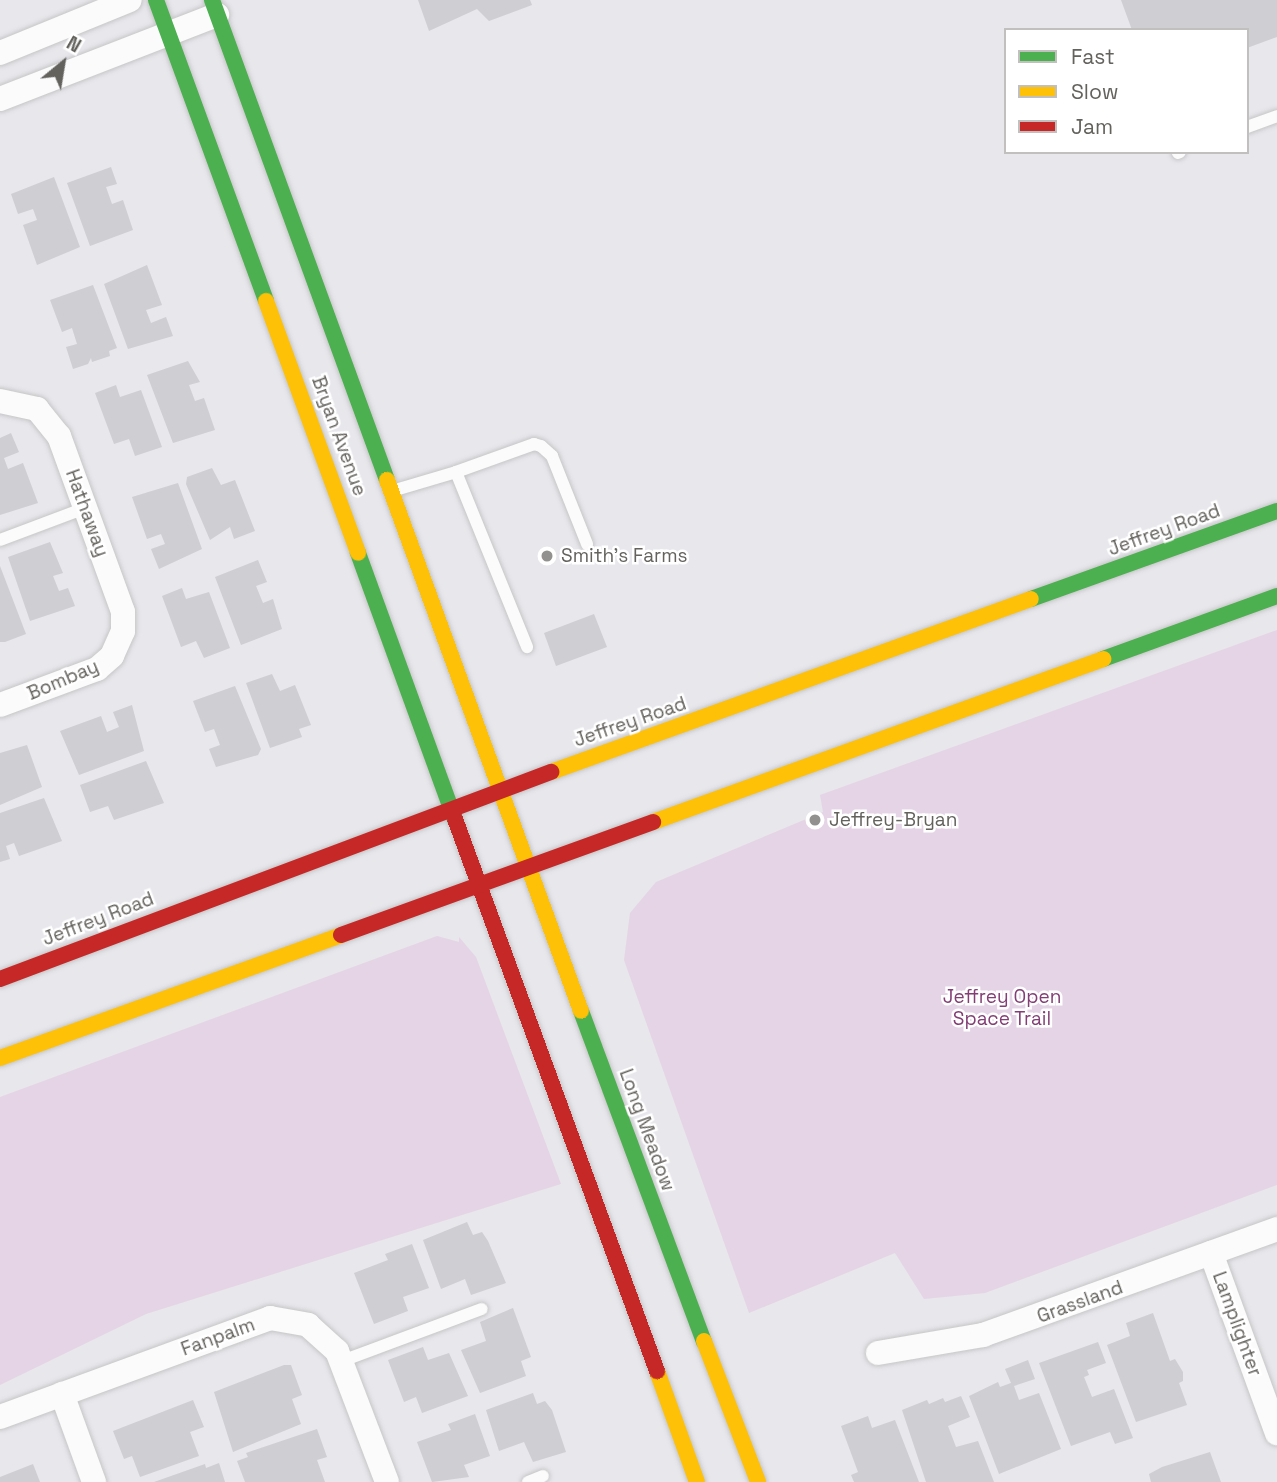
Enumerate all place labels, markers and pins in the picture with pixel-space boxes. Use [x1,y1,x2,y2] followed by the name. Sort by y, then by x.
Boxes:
[561,545,688,567] place label: Smith's Farms
[539,548,555,564] marker: Smith's Farms
[829,809,957,831] place label: Jeffrey-Bryan
[807,812,823,828] marker: Jeffrey-Bryan

